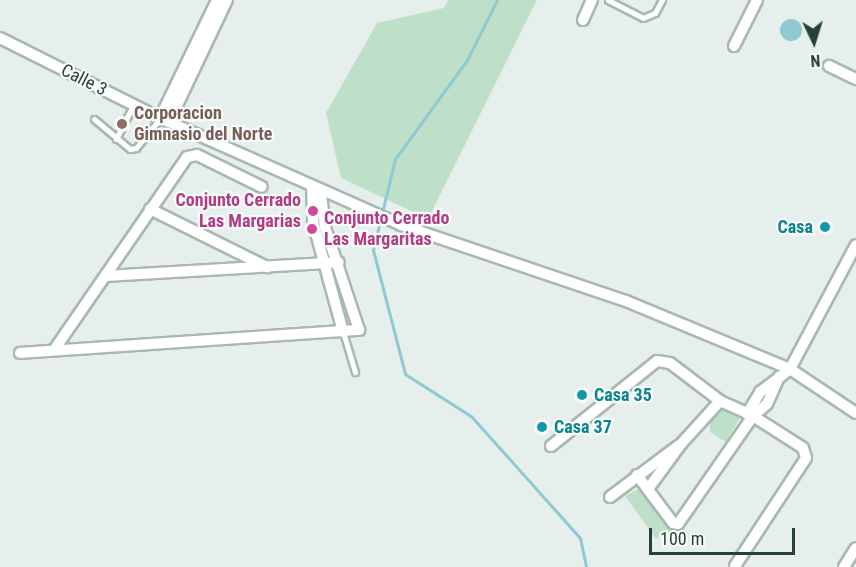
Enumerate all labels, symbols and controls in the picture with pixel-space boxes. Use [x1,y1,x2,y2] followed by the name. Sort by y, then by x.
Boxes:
[784,12,844,72] north arrow
[810,51,821,70] text: N
[57,59,111,101] street label: Calle 3
[134,103,272,146] place label: Corporacion Gimnasio del Norte
[115,117,129,131] marker: Corporacion Gimnasio del Norte
[176,190,301,232] place label: Conjunto Cerrado Las Margarias
[306,204,320,218] marker: Conjunto Cerrado Las Margarias
[324,208,449,250] place label: Conjunto Cerrado Las Margaritas
[778,216,813,238] place label: Casa
[818,220,832,234] marker: Casa
[305,222,319,236] marker: Conjunto Cerrado Las Margaritas
[594,384,652,406] place label: Casa 35
[575,388,589,402] marker: Casa 35
[554,416,612,438] place label: Casa 37
[535,420,549,434] marker: Casa 37
[652,516,798,554] scale bar
[660,528,704,549] text: 100 m

